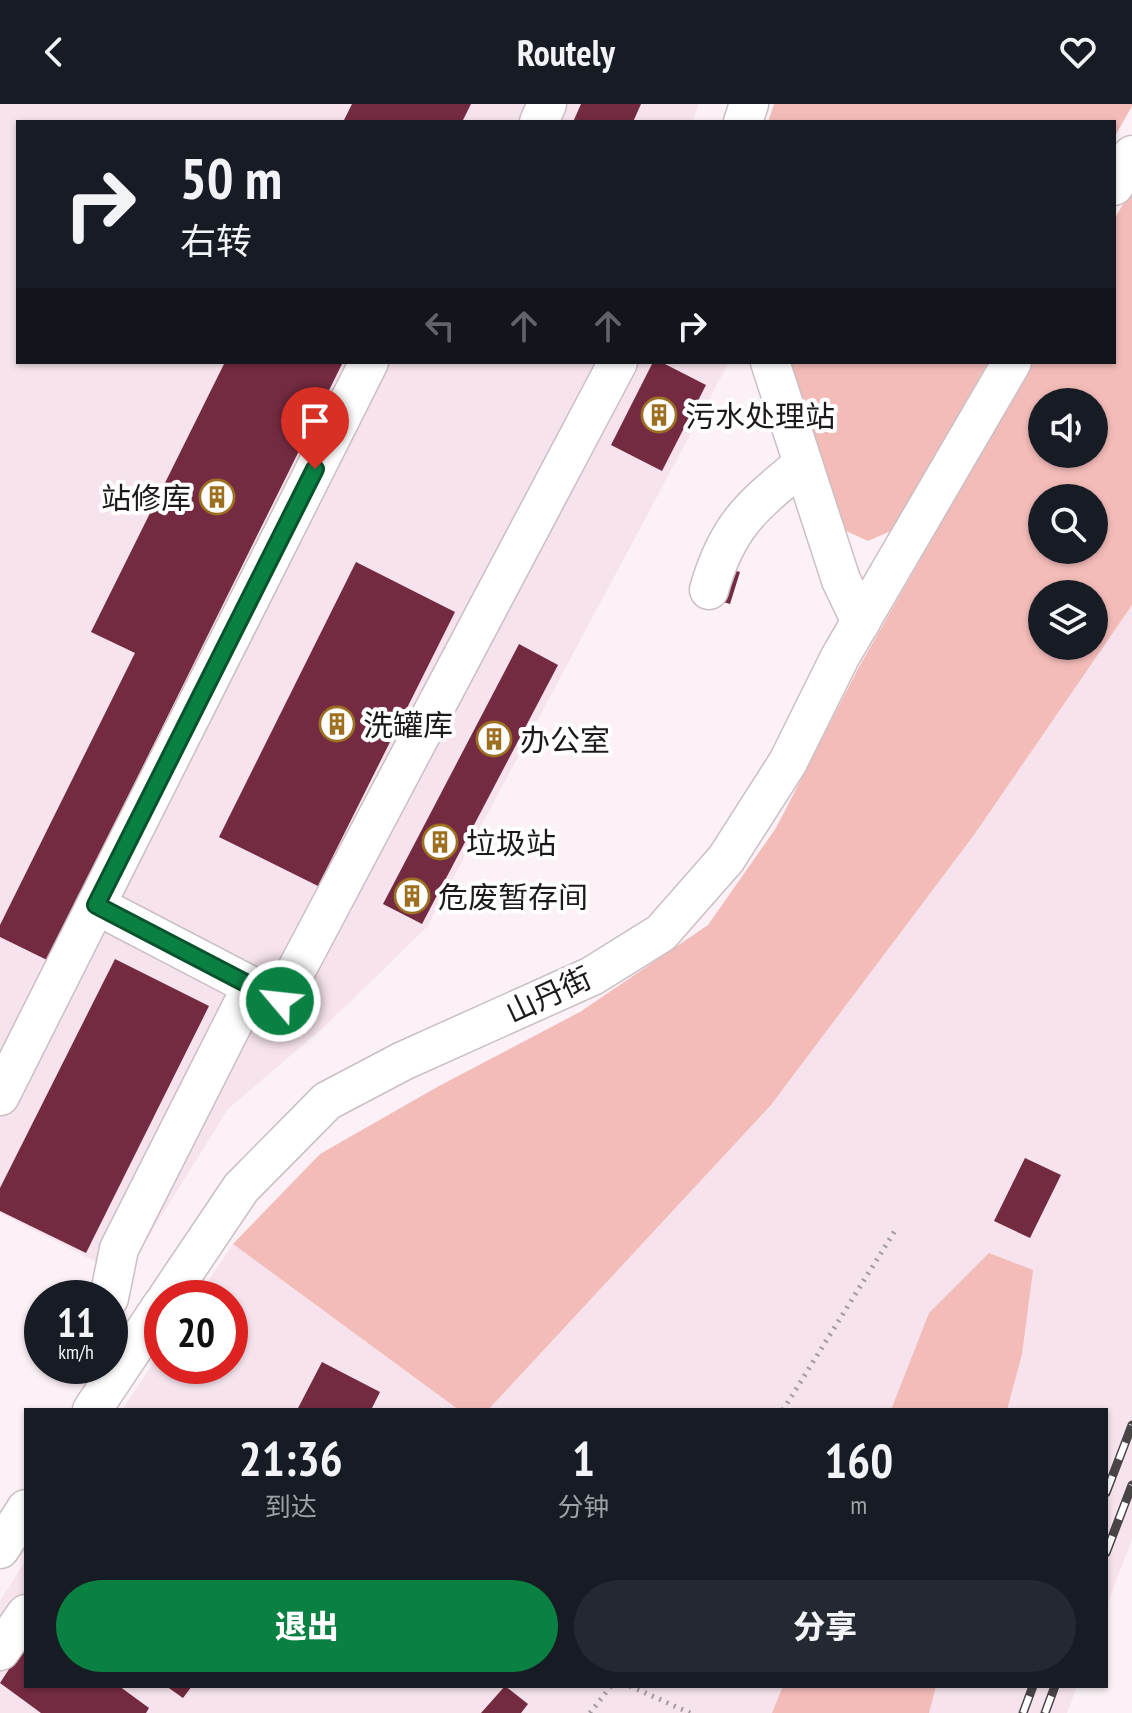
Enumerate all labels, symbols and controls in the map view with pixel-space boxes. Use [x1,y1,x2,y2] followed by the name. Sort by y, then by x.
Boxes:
[517,29,615,76] text: Routely
[32,30,76,74] icon: back
[1056,30,1100,74] icon: heart
[180,142,282,214] text: 50 m
[48,152,152,256] icon: right
[180,217,252,264] text: 右转
[418,304,462,348] icon: left
[502,304,546,348] icon: ahead
[586,304,630,348] icon: ahead
[670,304,714,348] icon: right
[281,387,349,469] pin
[1028,388,1108,660] map controls
[1028,388,1108,468] button: sound
[640,396,678,434] building icon: 污水处理站
[685,396,835,435] place label: 污水处理站
[293,399,337,443] icon: arrive
[101,478,191,517] place label: 站修库
[198,478,236,516] building icon: 站修库
[1028,484,1108,564] button: search
[1028,580,1108,660] button: layers
[318,705,356,743] building icon: 洗罐库
[363,705,453,744] place label: 洗罐库
[475,720,513,758] building icon: 办公室
[520,720,610,759] place label: 办公室
[421,823,459,861] building icon: 垃圾站
[466,823,556,862] place label: 垃圾站
[393,877,431,915] building icon: 危废暂存间
[438,877,588,916] place label: 危废暂存间
[499,957,597,1031] street label: 山丹街
[238,959,322,1043] position arrow
[144,1280,248,1384] speed limit sign: 20
[57,1296,95,1348] text: 11
[58,1339,94,1365] text: km/h
[239,1427,343,1489] text: 21:36
[572,1427,595,1489] text: 1
[824,1429,893,1491] text: 160
[850,1488,867,1521] text: m
[265,1490,317,1523] text: 到达
[557,1490,610,1523] text: 分钟
[56,1580,558,1672] button: 退出
[574,1580,1076,1672] button: 分享

